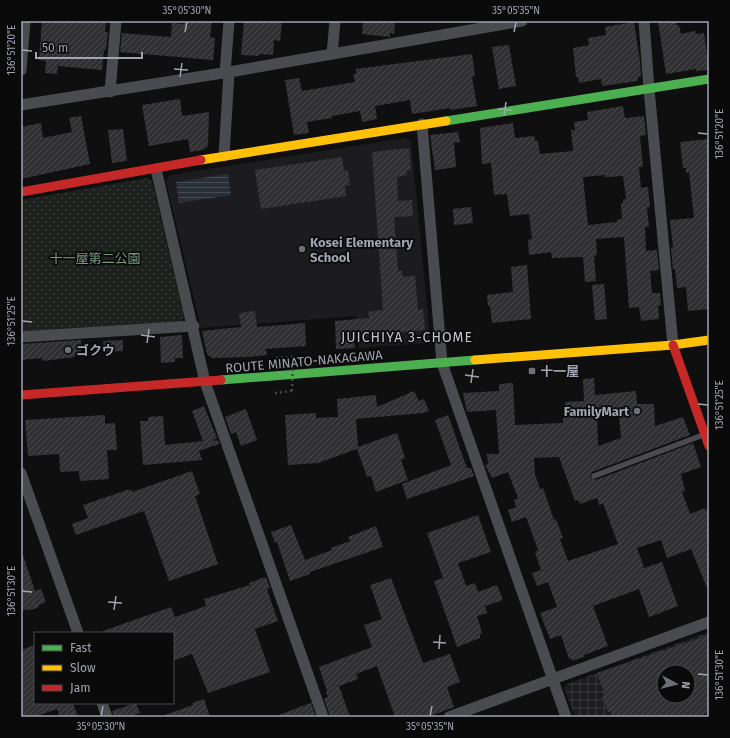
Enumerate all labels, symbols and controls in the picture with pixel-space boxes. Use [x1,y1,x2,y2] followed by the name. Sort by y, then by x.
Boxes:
[163,5,211,17] text: 35°05'30"N
[492,5,540,17] text: 35°05'35"N
[6,25,18,75] text: 136°51'20"E
[36,34,142,60] scale bar
[42,41,68,55] text: 50 m
[714,109,726,159] text: 136°51'20"E
[310,235,413,265] place label: Kosei Elementary School
[297,244,307,254] marker: Kosei Elementary School
[49,251,141,266] park label: 十一屋第二公園
[6,296,18,346] text: 136°51'25"E
[341,329,473,346] district label: JUICHIYA 3-CHOME
[76,343,115,358] place label: ゴクウ
[63,345,73,355] marker: ゴクウ
[225,347,384,376] street label: ROUTE MINATO-NAKAGAWA
[540,364,579,379] place label: 十一屋
[527,366,537,376] marker: 十一屋
[714,380,726,430] text: 136°51'25"E
[564,404,630,419] place label: FamilyMart
[632,406,642,416] marker: FamilyMart
[6,566,18,616] text: 136°51'30"E
[34,632,174,704] legend
[70,641,92,655] text: Fast
[714,650,726,700] text: 136°51'30"E
[70,661,96,675] text: Slow
[656,664,696,704] north arrow
[70,681,90,695] text: Jam
[679,681,692,690] text: N
[77,721,125,733] text: 35°05'30"N
[406,721,454,733] text: 35°05'35"N

